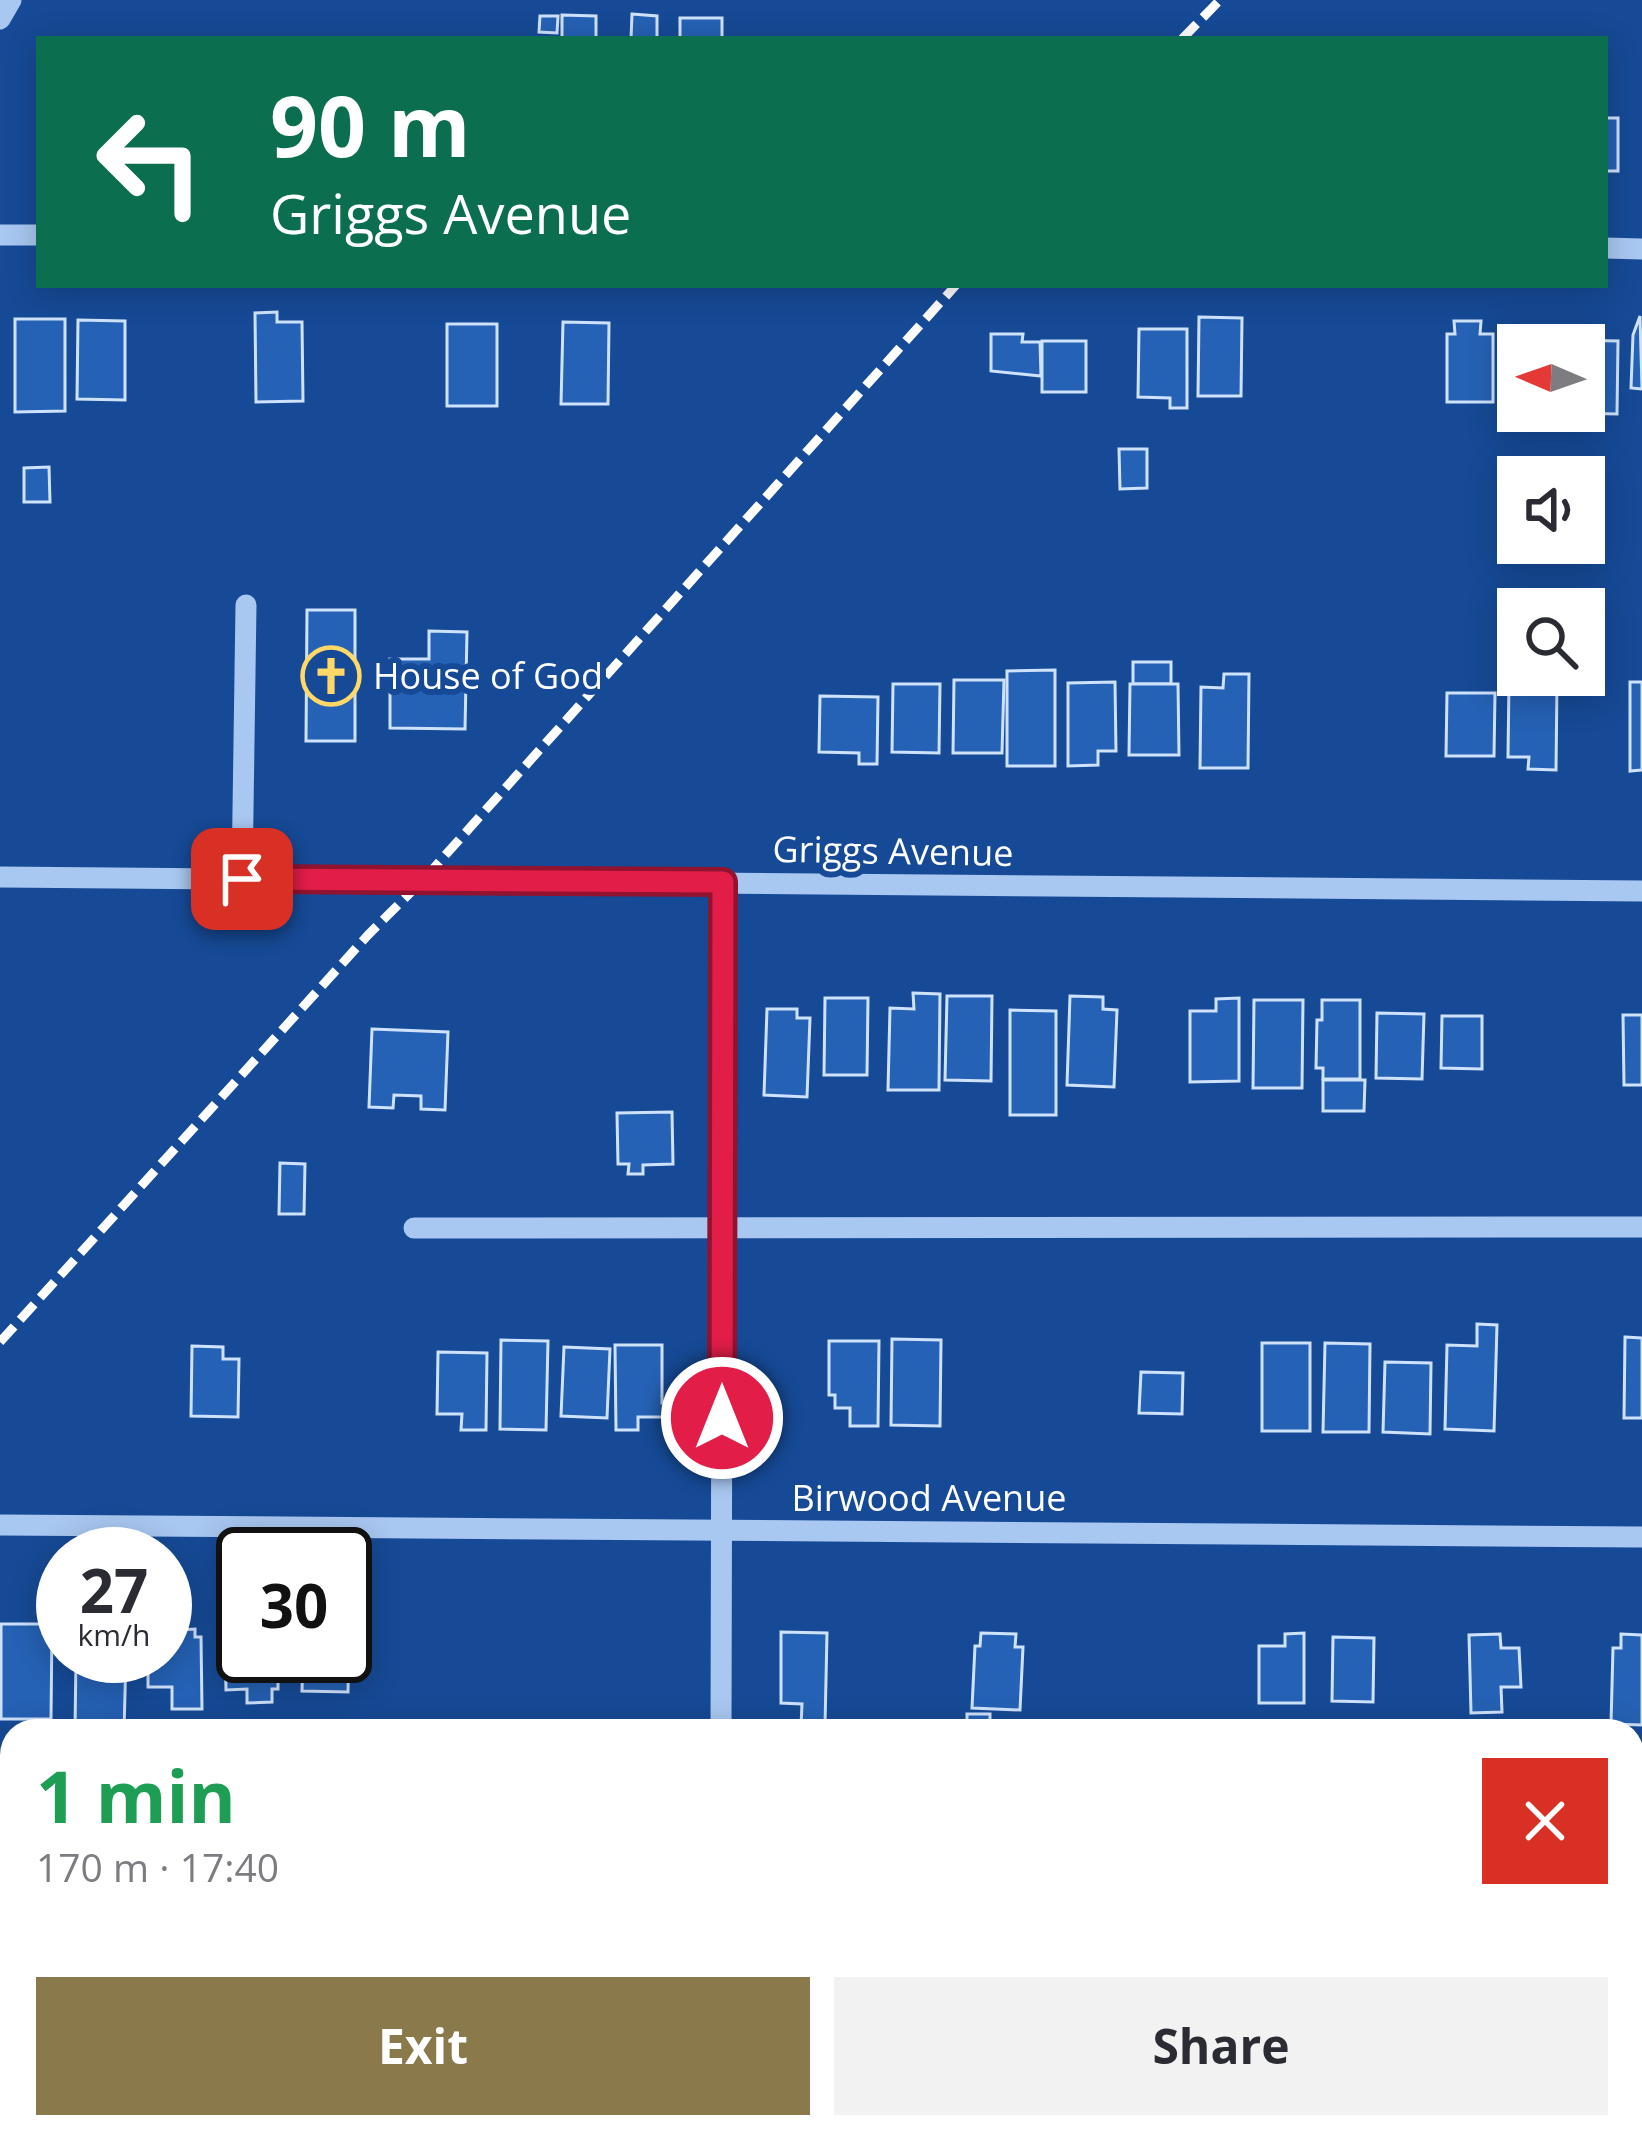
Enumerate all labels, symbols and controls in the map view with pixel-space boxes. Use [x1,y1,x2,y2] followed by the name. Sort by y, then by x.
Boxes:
[270,67,470,182] text: 90 m
[72,84,228,240] icon: left
[270,176,631,250] text: Griggs Avenue
[1497,324,1605,432] north arrow
[1497,324,1605,696] map controls
[1497,456,1605,564] button: sound
[1497,588,1605,696] button: search
[300,645,362,707] church icon: House of God
[373,651,603,700] place label: House of God
[772,824,1014,877] street label: Griggs Avenue
[191,828,293,930] pin
[209,846,275,912] icon: arrive
[659,1355,785,1481] position arrow
[792,1473,1066,1522] street label: Birwood Avenue
[216,1527,372,1683] speed limit sign: 30
[80,1549,148,1631] text: 27
[78,1614,150,1655] text: km/h
[36,1746,236,1844] text: 1 min
[1482,1758,1608,1884] button: close
[36,1840,279,1893] text: 170 m · 17:40
[36,1977,810,2115] button: Exit
[834,1977,1608,2115] button: Share

